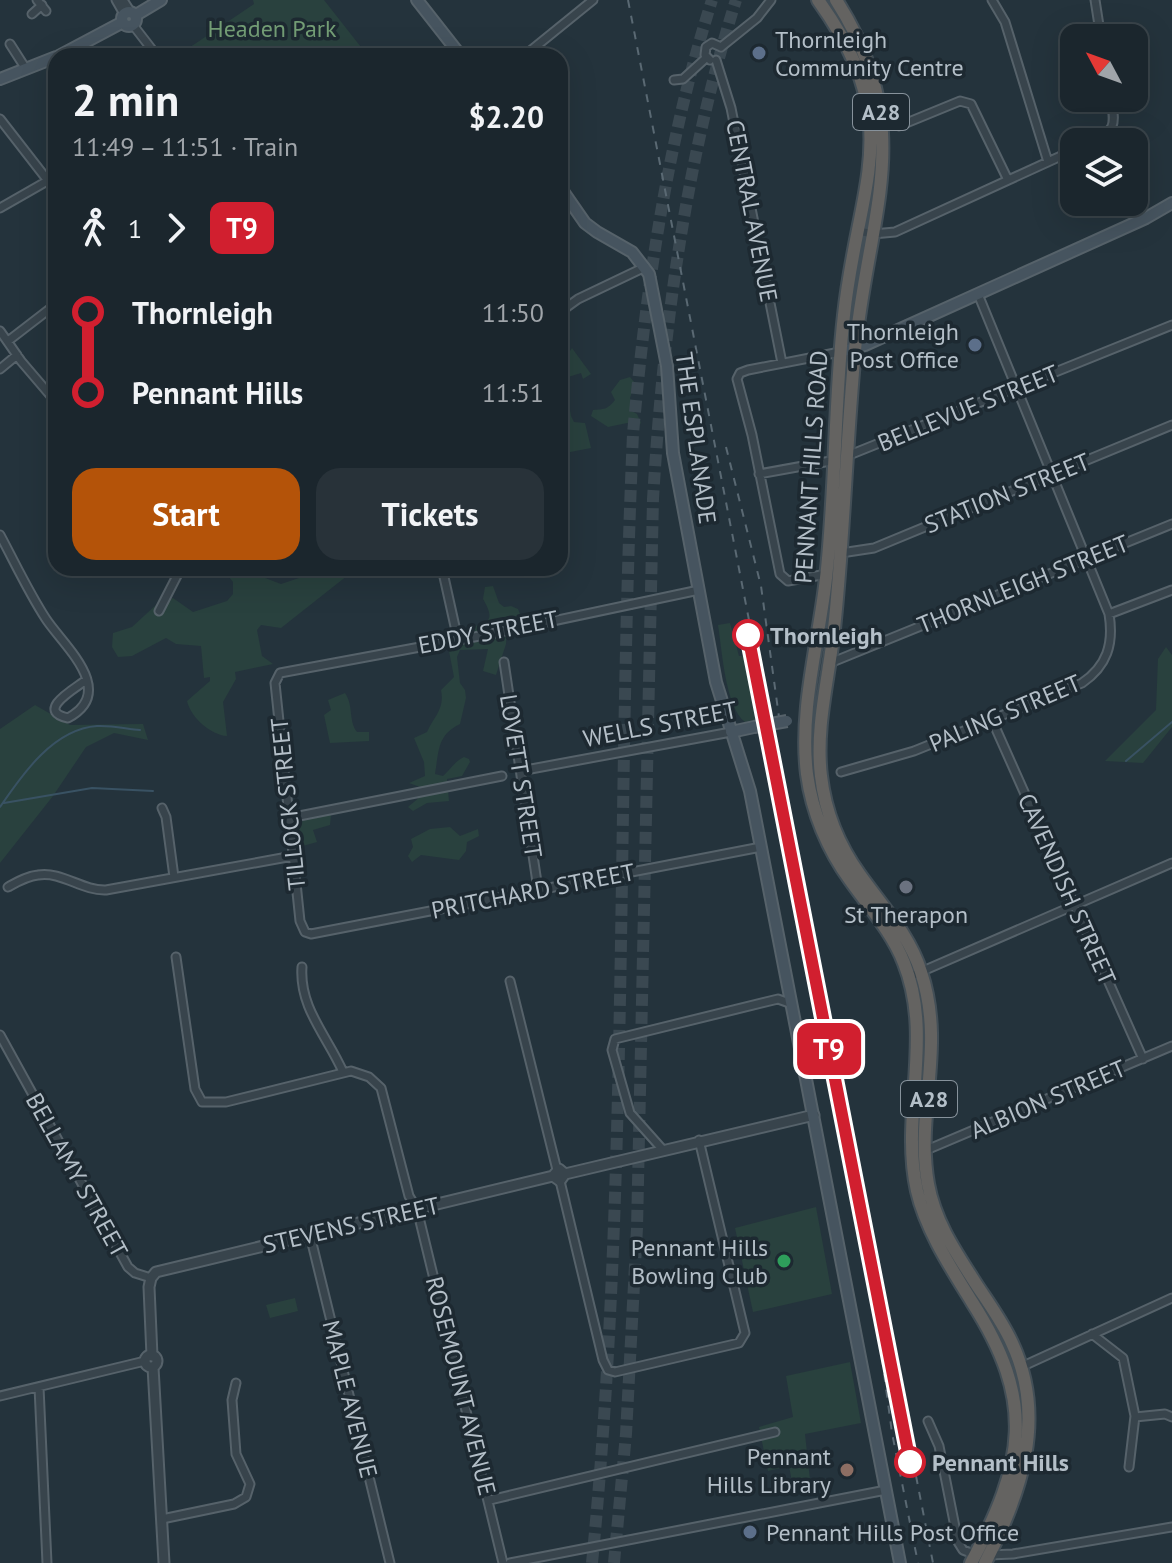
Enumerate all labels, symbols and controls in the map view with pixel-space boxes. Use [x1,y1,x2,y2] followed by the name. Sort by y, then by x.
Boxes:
[208,13,337,44] park label: Headen Park
[775,24,964,83] place label: Thornleigh Community Centre
[1060,24,1148,112] north arrow
[1060,24,1148,216] map controls
[750,44,768,62] marker: Thornleigh Community Centre
[72,71,179,128] text: 2 min
[853,94,909,130] road number: A28
[469,97,544,136] text: $2.20
[719,117,785,305] street label: CENTRAL AVENUE
[1060,128,1148,216] button: layers
[72,130,298,163] text: 11:49 – 11:51 · Train
[72,206,116,250] icon: walk
[154,206,198,250] icon: forward
[226,209,258,246] text: T9
[128,212,142,245] text: 1
[132,293,273,332] text: Thornleigh
[482,296,544,329] text: 11:50
[847,316,959,375] place label: Thornleigh Post Office
[966,336,984,354] marker: Thornleigh Post Office
[787,349,835,585] street label: PENNANT HILLS ROAD
[669,350,723,526] street label: THE ESPLANADE
[873,358,1063,458] street label: BELLEVUE STREET
[132,373,303,412] text: Pennant Hills
[482,376,544,409] text: 11:51
[920,446,1094,540] street label: STATION STREET
[72,468,300,560] button: Start
[316,468,544,560] button: Tickets
[913,527,1133,641] street label: THORNLEIGH STREET
[415,603,561,661] street label: EDDY STREET
[733,620,763,650] marker: Thornleigh
[770,620,883,651] place label: Thornleigh
[924,667,1086,759] street label: PALING STREET
[493,692,549,860] street label: LOVETT STREET
[580,694,740,754] street label: WELLS STREET
[264,716,312,892] street label: TILLOCK STREET
[1011,789,1123,989] street label: CAVENDISH STREET
[429,856,637,926] street label: PRITCHARD STREET
[897,878,915,896] marker: St Therapon
[844,899,968,930] place label: St Therapon
[793,1023,865,1075] line badge: T9
[813,1030,845,1067] text: T9
[966,1052,1130,1146] street label: ALBION STREET
[901,1081,957,1117] road number: A28
[19,1087,135,1263] street label: BELLAMY STREET
[260,1190,442,1260] street label: STEVENS STREET
[631,1232,768,1291] place label: Pennant Hills Bowling Club
[775,1252,793,1270] marker: Pennant Hills Bowling Club
[419,1273,503,1499] street label: ROSEMOUNT AVENUE
[315,1317,385,1481] street label: MAPLE AVENUE
[707,1441,831,1500] place label: Pennant Hills Library
[895,1447,925,1477] marker: Pennant Hills
[932,1447,1069,1478] place label: Pennant Hills
[838,1461,856,1479] marker: Pennant Hills Library
[766,1517,1019,1548] place label: Pennant Hills Post Office
[741,1523,759,1541] marker: Pennant Hills Post Office

